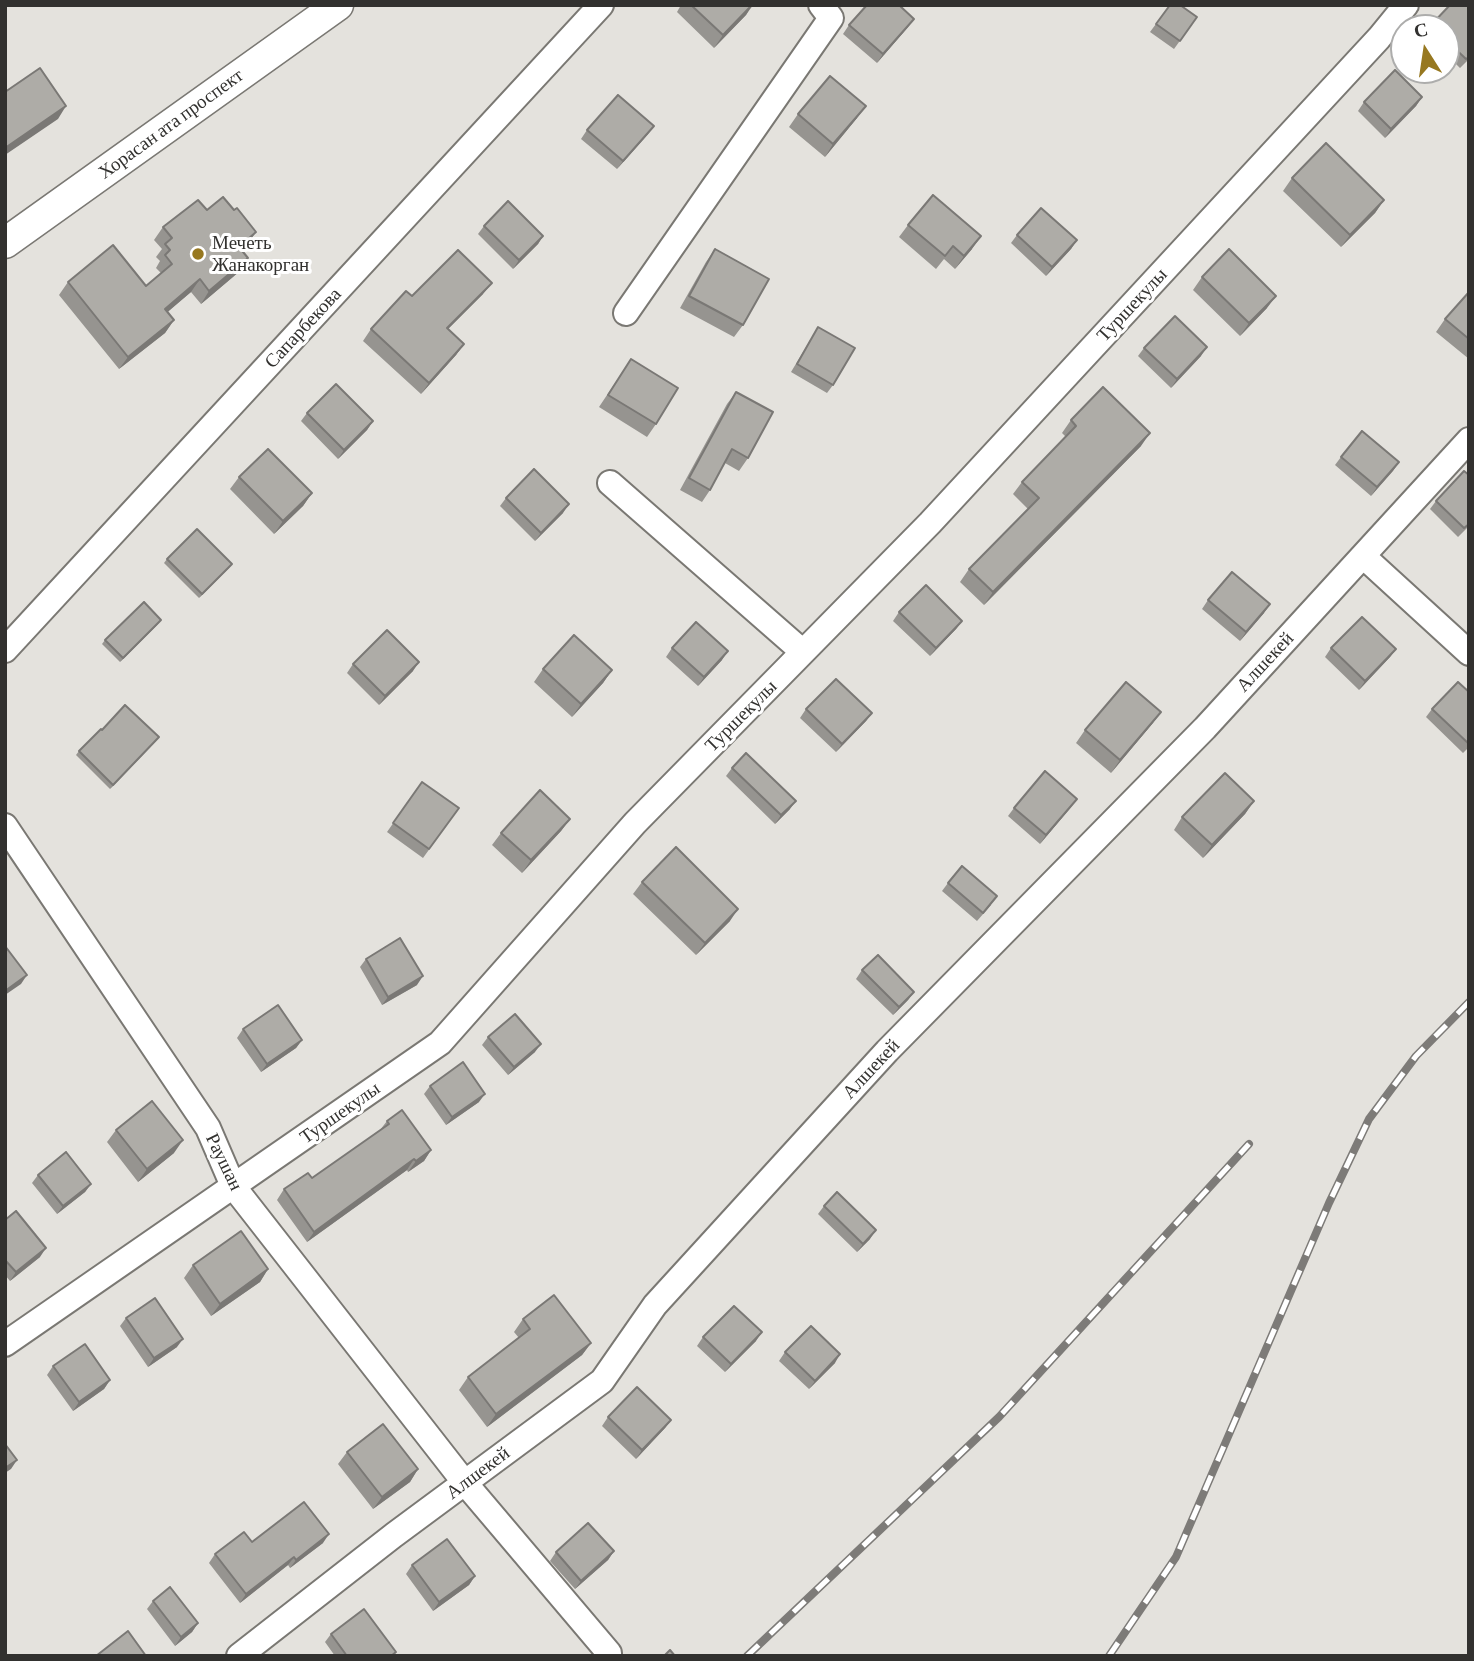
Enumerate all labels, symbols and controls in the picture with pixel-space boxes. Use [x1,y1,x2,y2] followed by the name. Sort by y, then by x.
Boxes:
[1390,14,1460,84] north arrow
[1412,18,1430,42] text: С
[94,64,248,184] street label: Хорасан ата проспект
[212,232,309,276] place label: Мечеть Жанакорган
[190,246,206,262] marker: Мечеть Жанакорган
[1092,263,1172,347] street label: Туршекулы
[260,283,346,373] street label: Сапарбекова
[1232,627,1298,697] street label: Алшекей
[700,675,782,757] street label: Туршекулы
[838,1034,904,1104] street label: Алшекей
[296,1077,384,1149] street label: Туршекулы
[200,1130,248,1194] street label: Раушан
[442,1442,514,1504] street label: Алшекей

